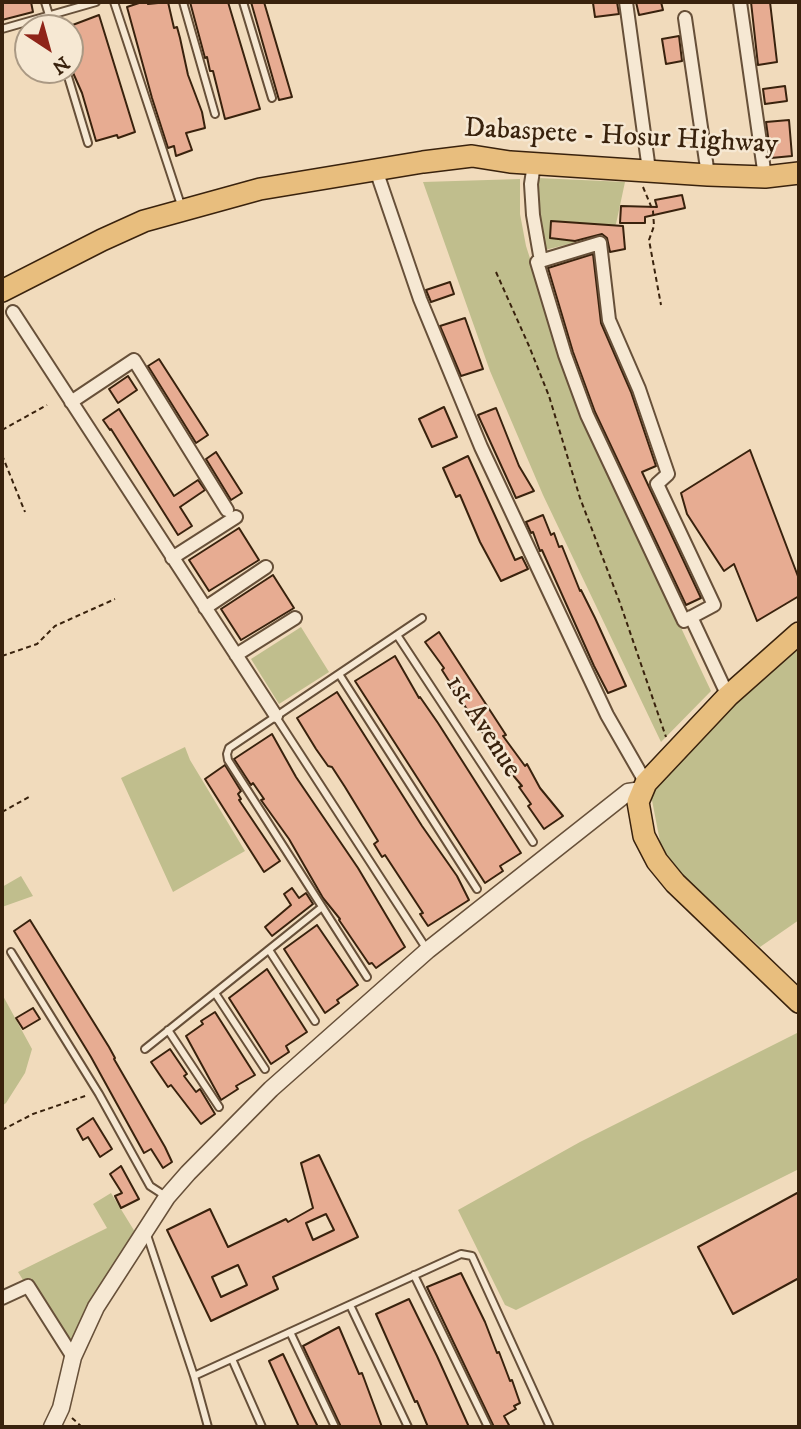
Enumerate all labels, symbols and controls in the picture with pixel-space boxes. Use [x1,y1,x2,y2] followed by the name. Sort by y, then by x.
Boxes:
[14,14,84,84] north arrow
[47,51,74,79] text: N
[463,113,779,163] street label: Dabaspete - Hosur Highway
[437,669,527,785] street label: 1st Avenue

